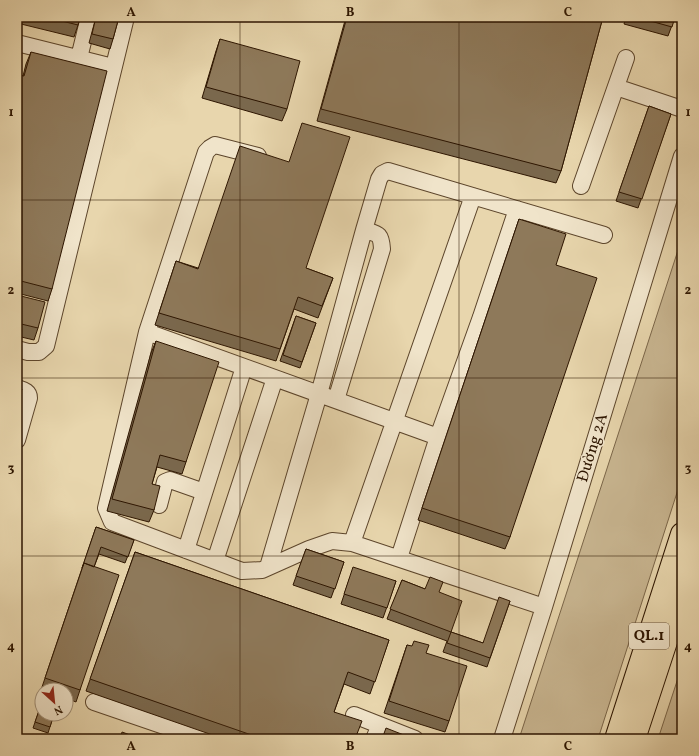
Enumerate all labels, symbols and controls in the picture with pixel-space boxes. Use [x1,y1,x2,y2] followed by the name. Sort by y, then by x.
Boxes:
[126,4,136,22] text: A
[346,4,355,22] text: B
[564,4,572,22] text: C
[8,104,14,122] text: 1
[685,104,691,122] text: 1
[8,282,15,300] text: 2
[685,282,692,300] text: 2
[572,411,614,485] street label: Đường 2A
[8,460,15,478] text: 3
[685,460,692,478] text: 3
[629,623,669,649] road number: QL.1
[7,638,15,656] text: 4
[684,638,692,656] text: 4
[34,682,74,722] north arrow
[51,701,65,718] text: N
[126,738,136,756] text: A
[346,738,355,756] text: B
[564,738,572,756] text: C

